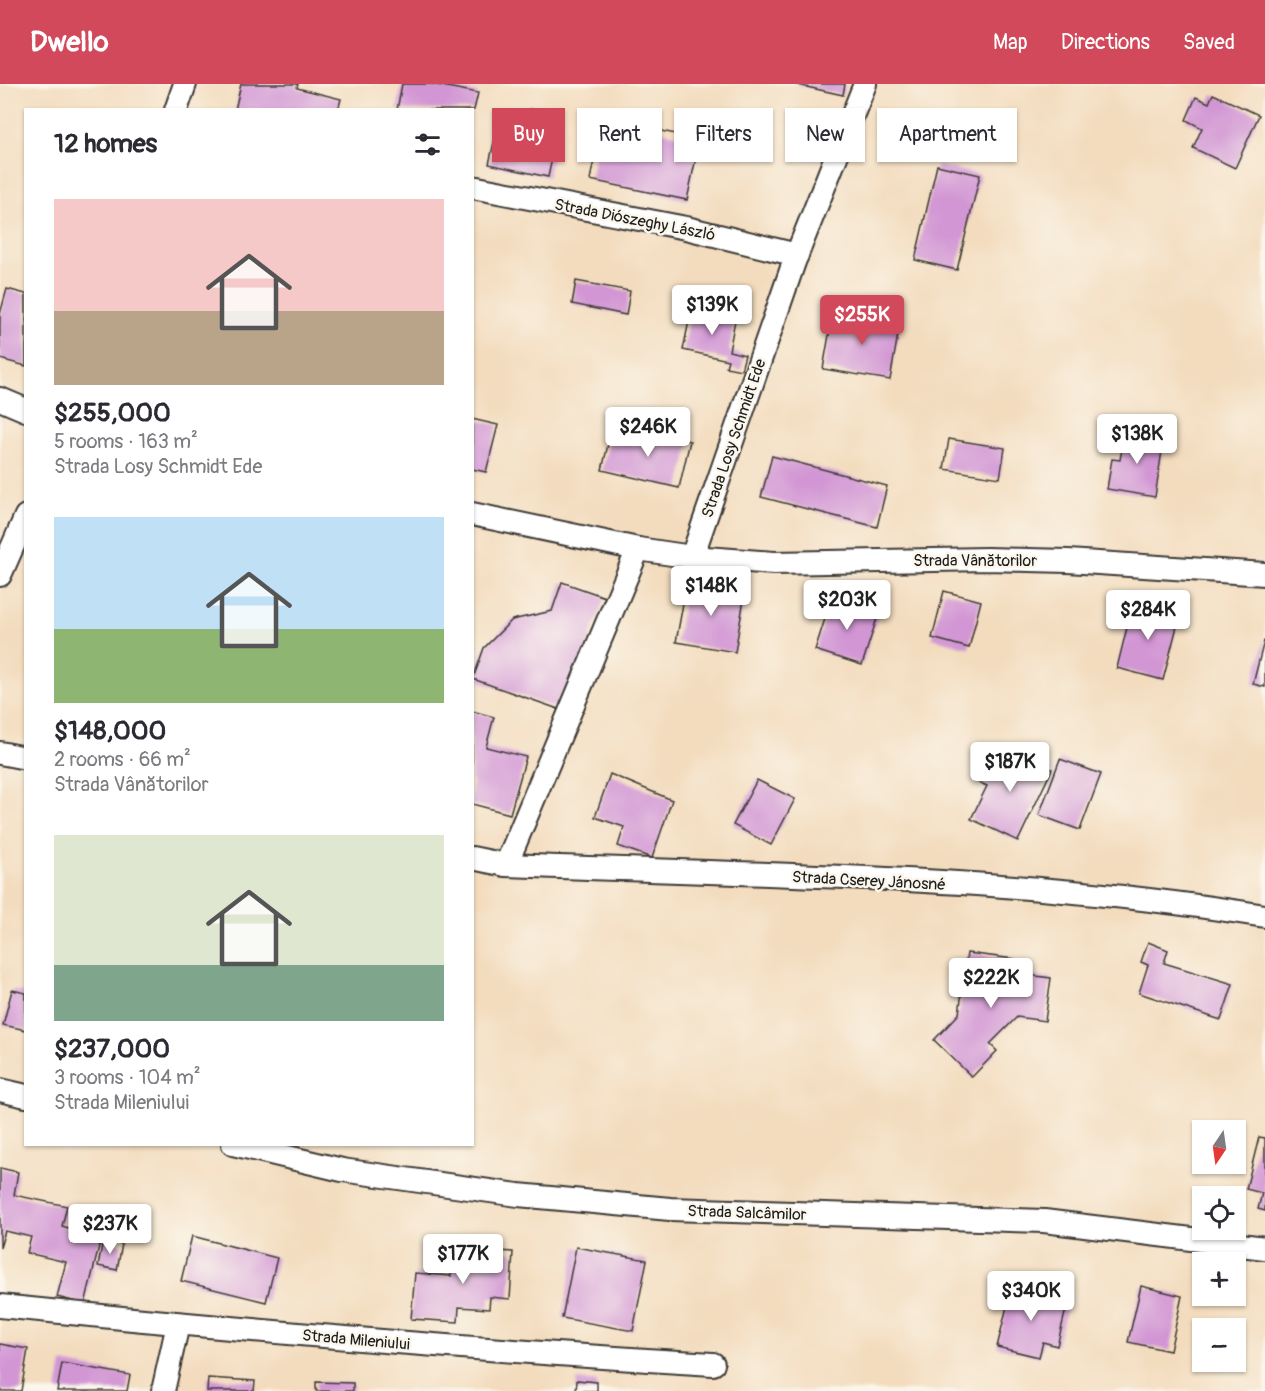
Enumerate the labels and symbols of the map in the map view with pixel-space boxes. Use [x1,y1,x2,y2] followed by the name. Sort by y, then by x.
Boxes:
[553,195,717,245] street label: Strada Diószeghy László
[670,285,754,336] pin: $139K
[820,295,904,346] pin: $255K
[697,356,771,520] street label: Strada Losy Schmidt Ede
[606,407,690,458] pin: $246K
[1095,414,1179,465] pin: $138K
[913,551,1037,571] street label: Strada Vânătorilor
[669,566,753,617] pin: $148K
[805,580,889,631] pin: $203K
[1106,590,1190,641] pin: $284K
[968,742,1052,793] pin: $187K
[792,867,946,895] street label: Strada Cserey Jánosné
[949,958,1033,1009] pin: $222K
[1192,1120,1246,1174] north arrow
[687,1201,807,1225] street label: Strada Salcâmilor
[68,1204,152,1255] pin: $237K
[421,1234,505,1285] pin: $177K
[989,1271,1073,1322] pin: $340K
[301,1325,411,1355] street label: Strada Mileniului

